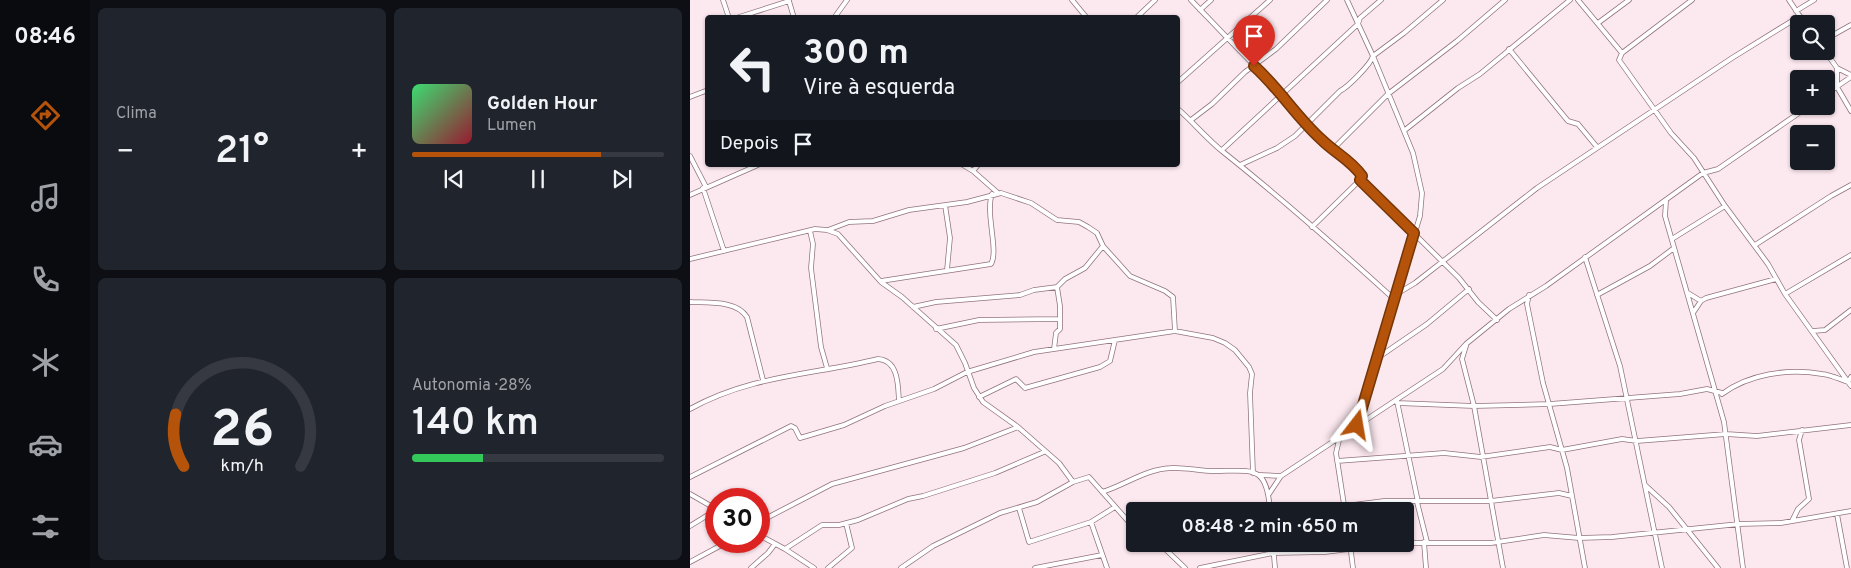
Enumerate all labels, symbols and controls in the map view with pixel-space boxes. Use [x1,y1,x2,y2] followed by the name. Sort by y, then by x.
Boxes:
[1233,15,1275,66] pin
[1790,15,1835,170] map controls
[1790,15,1835,60] button: search
[1240,22,1268,50] icon: arrive
[14,24,76,51] text: 08:46
[803,32,909,76] text: 300 m
[720,35,785,100] icon: left
[1790,70,1835,115] button: +
[803,75,955,102] text: Vire à esquerda
[487,92,598,116] text: Golden Hour
[28,98,63,133] icon: directions
[116,104,157,124] text: Clima
[487,116,537,136] text: Lumen
[1790,125,1835,170] button: −
[215,128,269,177] text: 21°
[789,130,817,158] icon: arrive
[720,132,779,156] text: Depois
[116,135,134,171] text: −
[350,135,368,171] text: +
[440,165,468,193] icon: previous
[524,165,552,193] icon: pause
[608,165,636,193] icon: next
[28,180,63,215] icon: music
[28,262,63,297] icon: phone
[28,345,63,380] icon: climate
[412,376,532,396] text: Autonomia · 28%
[1330,398,1382,450] position arrow
[210,399,274,465] text: 26
[412,400,539,449] text: 140 km
[28,427,63,462] icon: car
[220,455,264,478] text: km/h
[705,488,770,553] speed limit sign: 30
[28,509,63,544] icon: filters
[1182,515,1358,539] text: 08:48 · 2 min · 650 m

